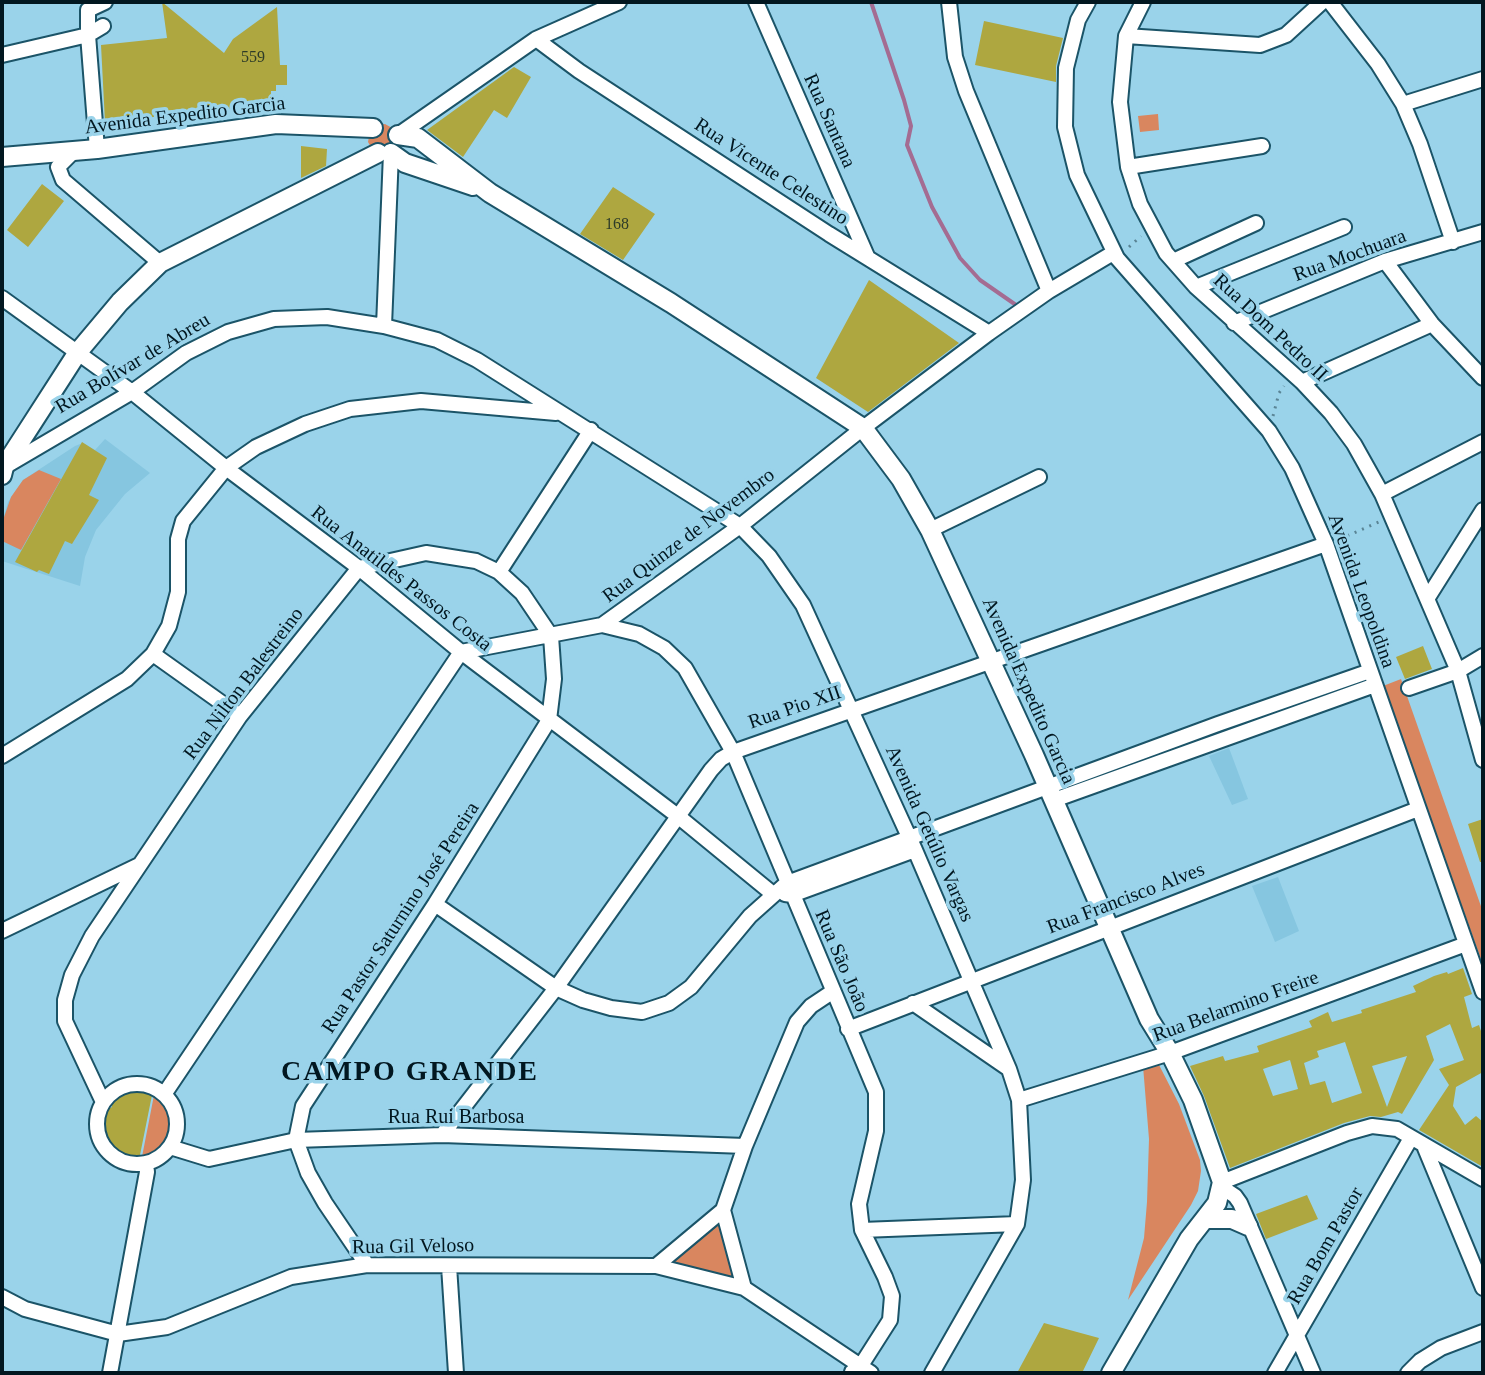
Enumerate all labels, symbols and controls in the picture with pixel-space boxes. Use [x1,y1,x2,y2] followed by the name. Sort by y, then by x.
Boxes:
[241,48,265,68] house number: 559
[798,70,860,172] street label: Rua Santana
[83,92,287,140] street label: Avenida Expedito Garcia
[690,113,852,231] street label: Rua Vicente Celestino
[605,215,629,235] house number: 168
[1290,224,1410,288] street label: Rua Mochuara
[1208,269,1332,387] street label: Rua Dom Pedro II
[51,308,215,420] street label: Rua Bolívar de Abreu
[598,463,780,609] street label: Rua Quinze de Novembro
[306,501,496,657] street label: Rua Anatildes Passos Costa
[1322,511,1400,671] street label: Avenida Leopoldina
[976,594,1080,788] street label: Avenida Expedito Garcia
[179,603,309,765] street label: Rua Nilton Balestreino
[745,681,845,735] street label: Rua Pio XII
[879,742,979,926] street label: Avenida Getúlio Vargas
[317,798,485,1038] street label: Rua Pastor Saturnino José Pereira
[1044,858,1208,940] street label: Rua Francisco Alves
[809,906,873,1016] street label: Rua São João
[1150,966,1322,1048] street label: Rua Belarmino Freire
[281,1056,539,1090] district label: CAMPO GRANDE
[388,1106,524,1130] street label: Rua Rui Barbosa
[1283,1183,1369,1309] street label: Rua Bom Pastor
[352,1234,474,1260] street label: Rua Gil Veloso

